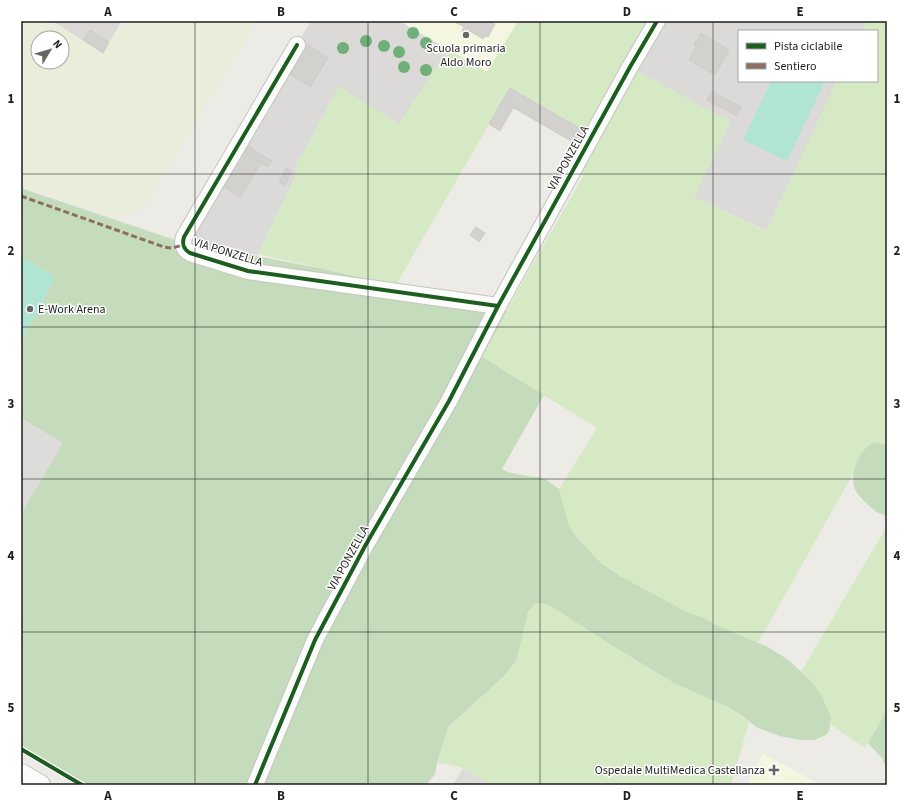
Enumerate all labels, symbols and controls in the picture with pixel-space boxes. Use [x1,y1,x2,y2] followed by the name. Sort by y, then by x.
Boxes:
[103,3,112,21] text: A
[277,3,285,21] text: B
[450,3,458,21] text: C
[623,3,631,21] text: D
[796,3,804,21] text: E
[30,30,70,70] north arrow
[461,30,471,40] marker: Scuola primaria Aldo Moro
[738,30,878,82] legend
[49,37,66,52] text: N
[774,38,842,55] text: Pista ciclabile
[426,40,506,71] place label: Scuola primaria Aldo Moro
[774,58,816,75] text: Sentiero
[8,90,15,108] text: 1
[894,90,901,108] text: 1
[544,122,594,194] street label: VIA PONZELLA
[191,234,265,271] street label: VIA PONZELLA
[8,242,15,260] text: 2
[894,242,901,260] text: 2
[38,301,106,318] place label: E-Work Arena
[25,304,35,314] marker: E-Work Arena
[8,395,15,413] text: 3
[894,395,901,413] text: 3
[324,522,374,594] street label: VIA PONZELLA
[8,547,15,565] text: 4
[894,547,901,565] text: 4
[8,699,15,717] text: 5
[894,699,901,717] text: 5
[595,762,765,779] place label: Ospedale MultiMedica Castellanza
[768,764,780,776] marker: Ospedale MultiMedica Castellanza
[103,787,112,805] text: A
[277,787,285,805] text: B
[450,787,458,805] text: C
[623,787,631,805] text: D
[796,787,804,805] text: E

